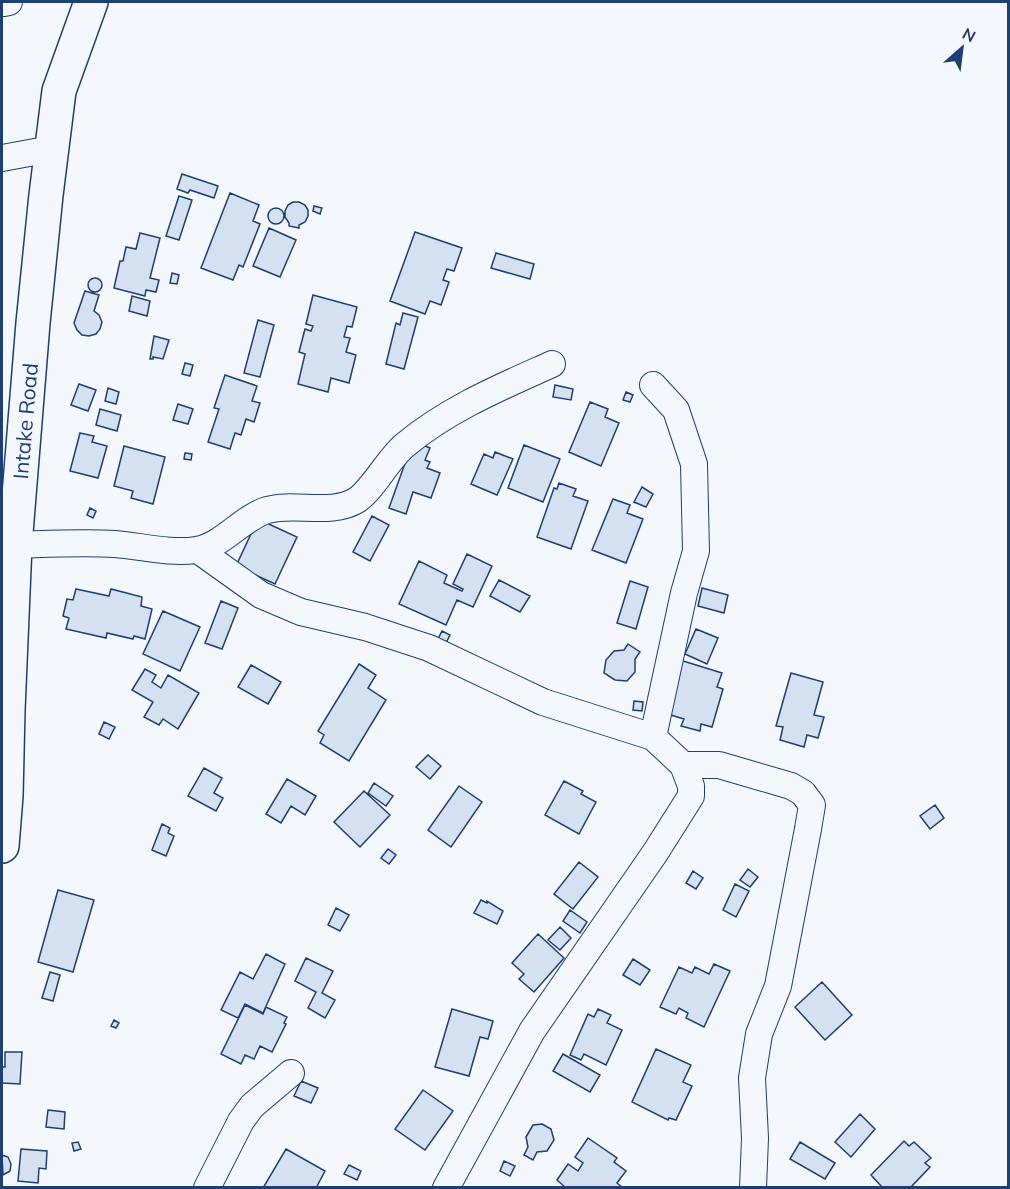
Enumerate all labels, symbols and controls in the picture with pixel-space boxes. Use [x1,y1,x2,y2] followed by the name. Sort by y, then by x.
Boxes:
[932,18,992,78] north arrow
[959,23,979,46] text: N
[7,362,43,480] street label: Intake Road

